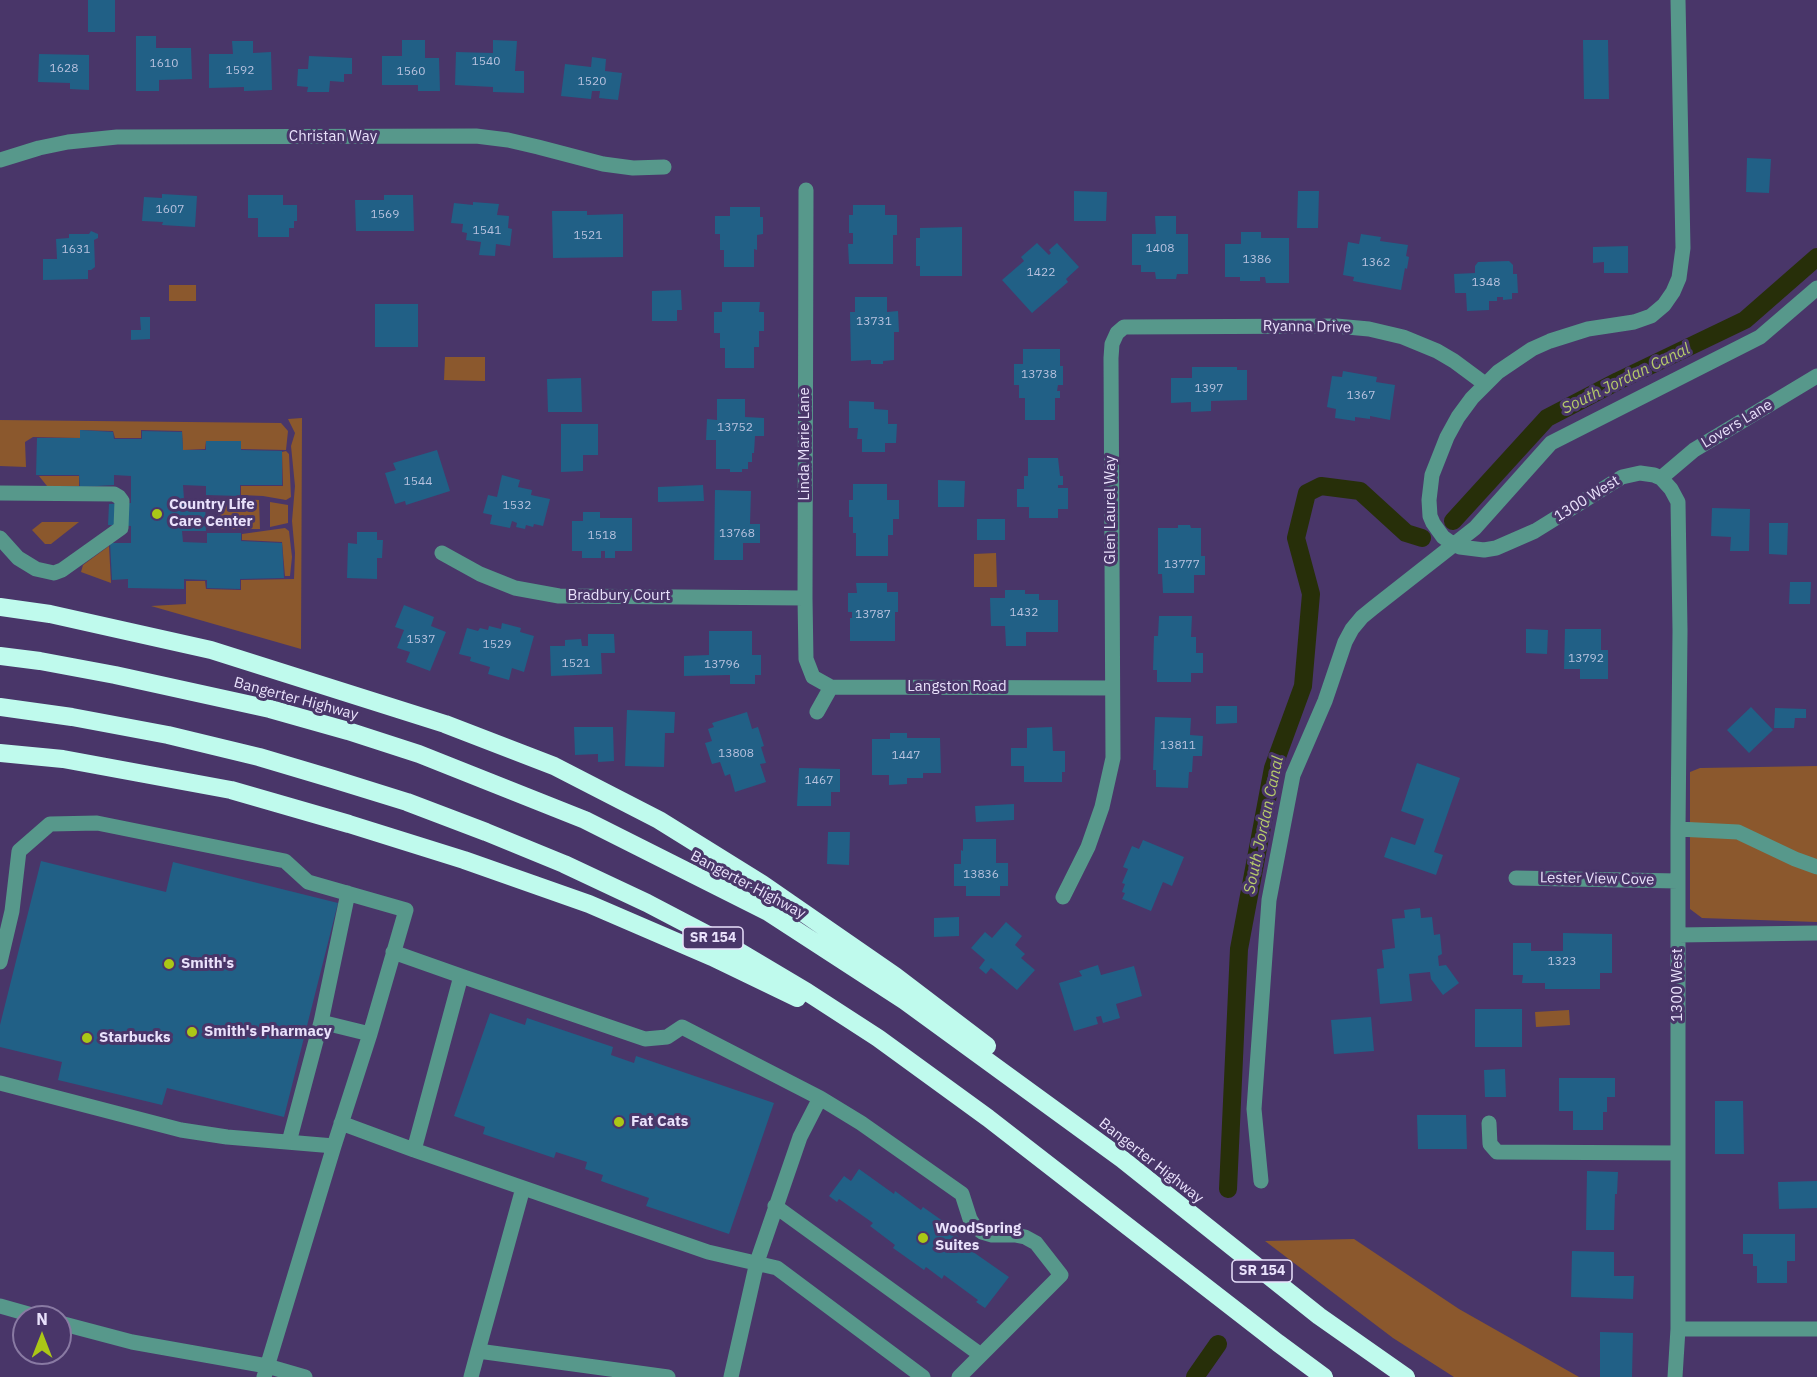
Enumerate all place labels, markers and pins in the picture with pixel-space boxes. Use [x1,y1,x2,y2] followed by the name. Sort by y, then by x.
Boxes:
[169,496,255,531] place label: Country Life Care Center
[150,507,164,521] marker: Country Life Care Center
[181,955,234,973] place label: Smith's
[162,957,176,971] marker: Smith's
[204,1023,332,1041] place label: Smith's Pharmacy
[185,1025,199,1039] marker: Smith's Pharmacy
[99,1029,171,1047] place label: Starbucks
[80,1031,94,1045] marker: Starbucks
[631,1113,688,1131] place label: Fat Cats
[612,1115,626,1129] marker: Fat Cats
[935,1220,1021,1255] place label: WoodSpring Suites
[916,1231,930,1245] marker: WoodSpring Suites

